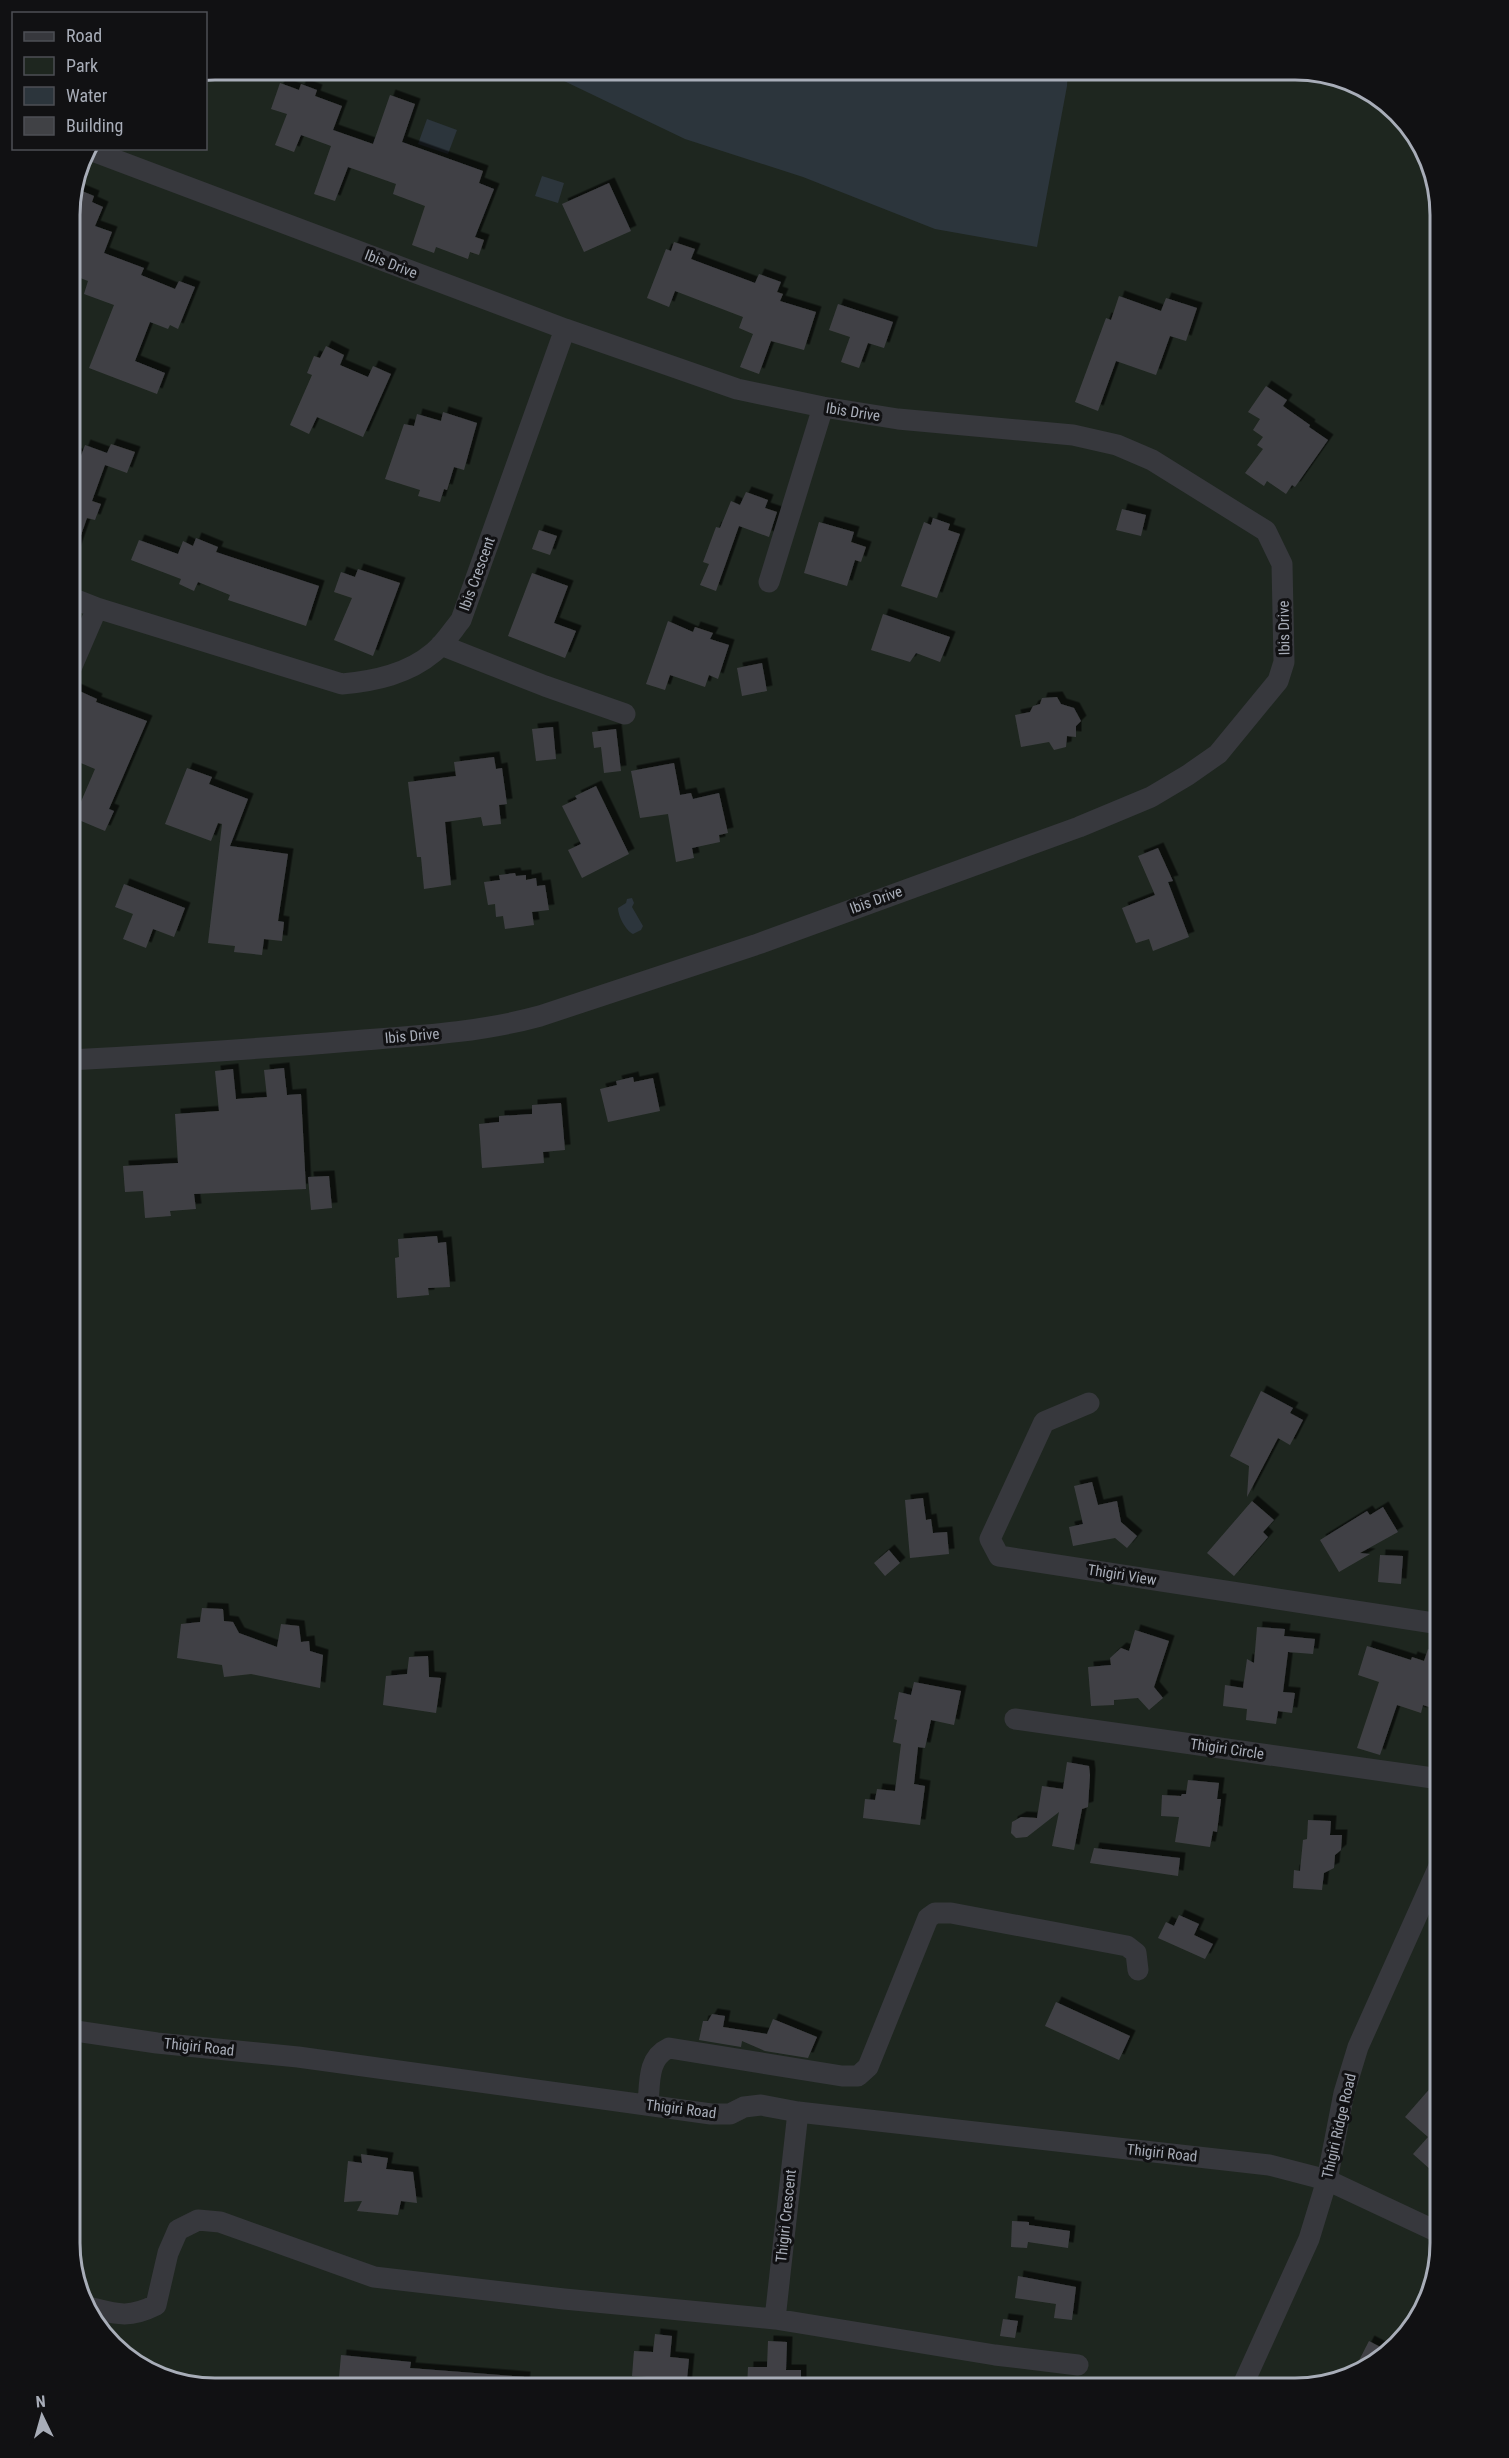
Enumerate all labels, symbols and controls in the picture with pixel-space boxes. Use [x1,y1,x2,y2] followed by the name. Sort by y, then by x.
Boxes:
[12,12,207,150] legend
[66,25,102,46] text: Road
[66,55,98,76] text: Park
[66,85,108,106] text: Water
[66,115,123,136] text: Building
[362,246,420,282] street label: Ibis Drive
[825,399,881,425] street label: Ibis Drive
[455,535,499,613] street label: Ibis Crescent
[1275,600,1293,656] street label: Ibis Drive
[847,882,905,918] street label: Ibis Drive
[384,1025,440,1047] street label: Ibis Drive
[1086,1561,1158,1589] street label: Thigiri View
[1189,1735,1265,1763] street label: Thigiri Circle
[163,2034,235,2060] street label: Thigiri Road
[1318,2072,1360,2180] street label: Thigiri Ridge Road
[645,2096,717,2122] street label: Thigiri Road
[1126,2140,1198,2166] street label: Thigiri Road
[772,2169,800,2263] street label: Thigiri Crescent
[12,2386,72,2446] north arrow
[35,2392,46,2411] text: N

